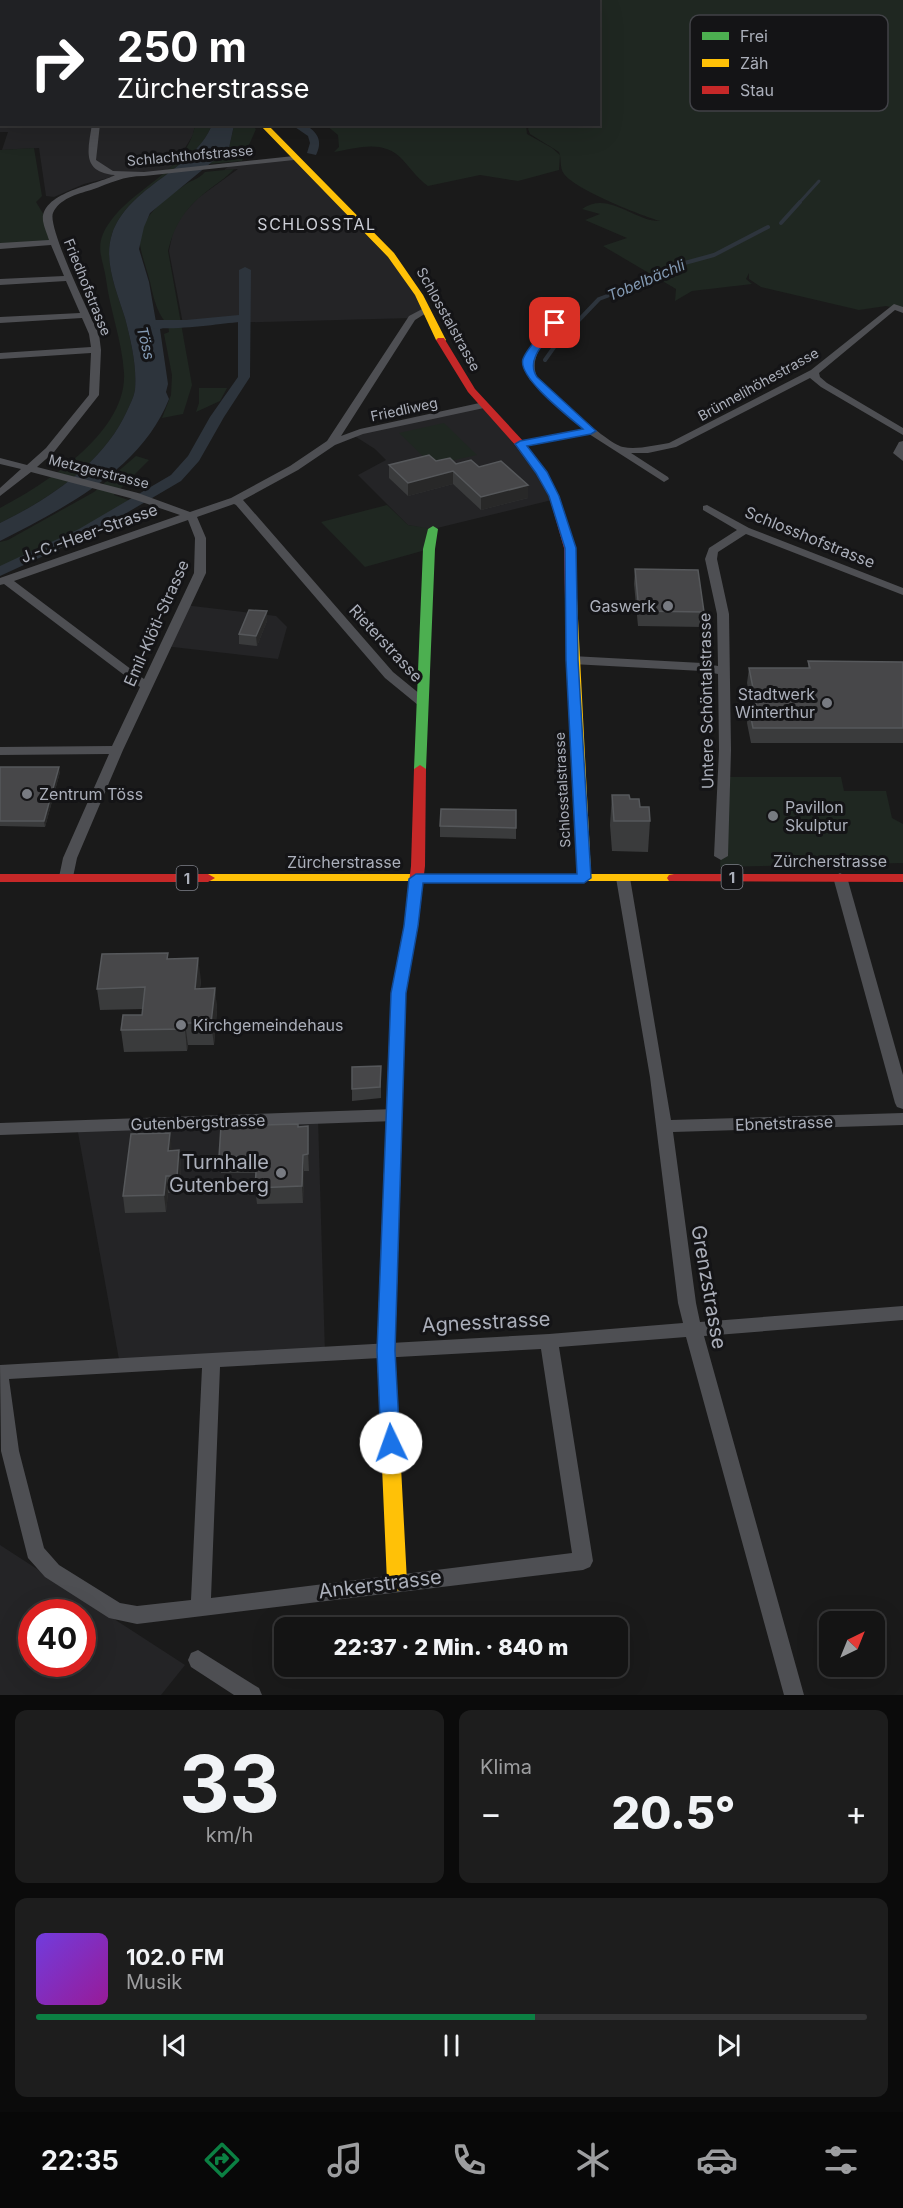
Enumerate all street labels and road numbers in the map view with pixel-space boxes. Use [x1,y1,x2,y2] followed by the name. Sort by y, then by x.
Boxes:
[126,141,254,169] street label: Schlachthofstrasse
[61,236,115,338] street label: Friedhofstrasse
[413,264,485,374] street label: Schlosstalstrasse
[695,344,821,424] street label: Brünnelihöhestrasse
[369,394,439,424] street label: Friedliweg
[47,450,151,492] street label: Metzgerstrasse
[18,499,160,567] street label: J.-C.-Heer-Strasse
[742,502,878,572] street label: Schlosshofstrasse
[119,557,193,689] street label: Emil-Klöti-Strasse
[345,600,427,686] street label: Rieterstrasse
[694,613,718,789] street label: Untere Schöntalstrasse
[550,732,574,848] street label: Schlosstalstrasse
[773,851,887,871] street label: Zürcherstrasse
[287,852,401,872] street label: Zürcherstrasse
[722,865,742,889] road number: 1
[176,866,198,890] road number: 1
[130,1110,266,1134] street label: Gutenbergstrasse
[735,1111,833,1135] street label: Ebnetstrasse
[686,1223,732,1351] street label: Grenzstrasse
[421,1307,551,1337] street label: Agnesstrasse
[317,1565,443,1603] street label: Ankerstrasse

